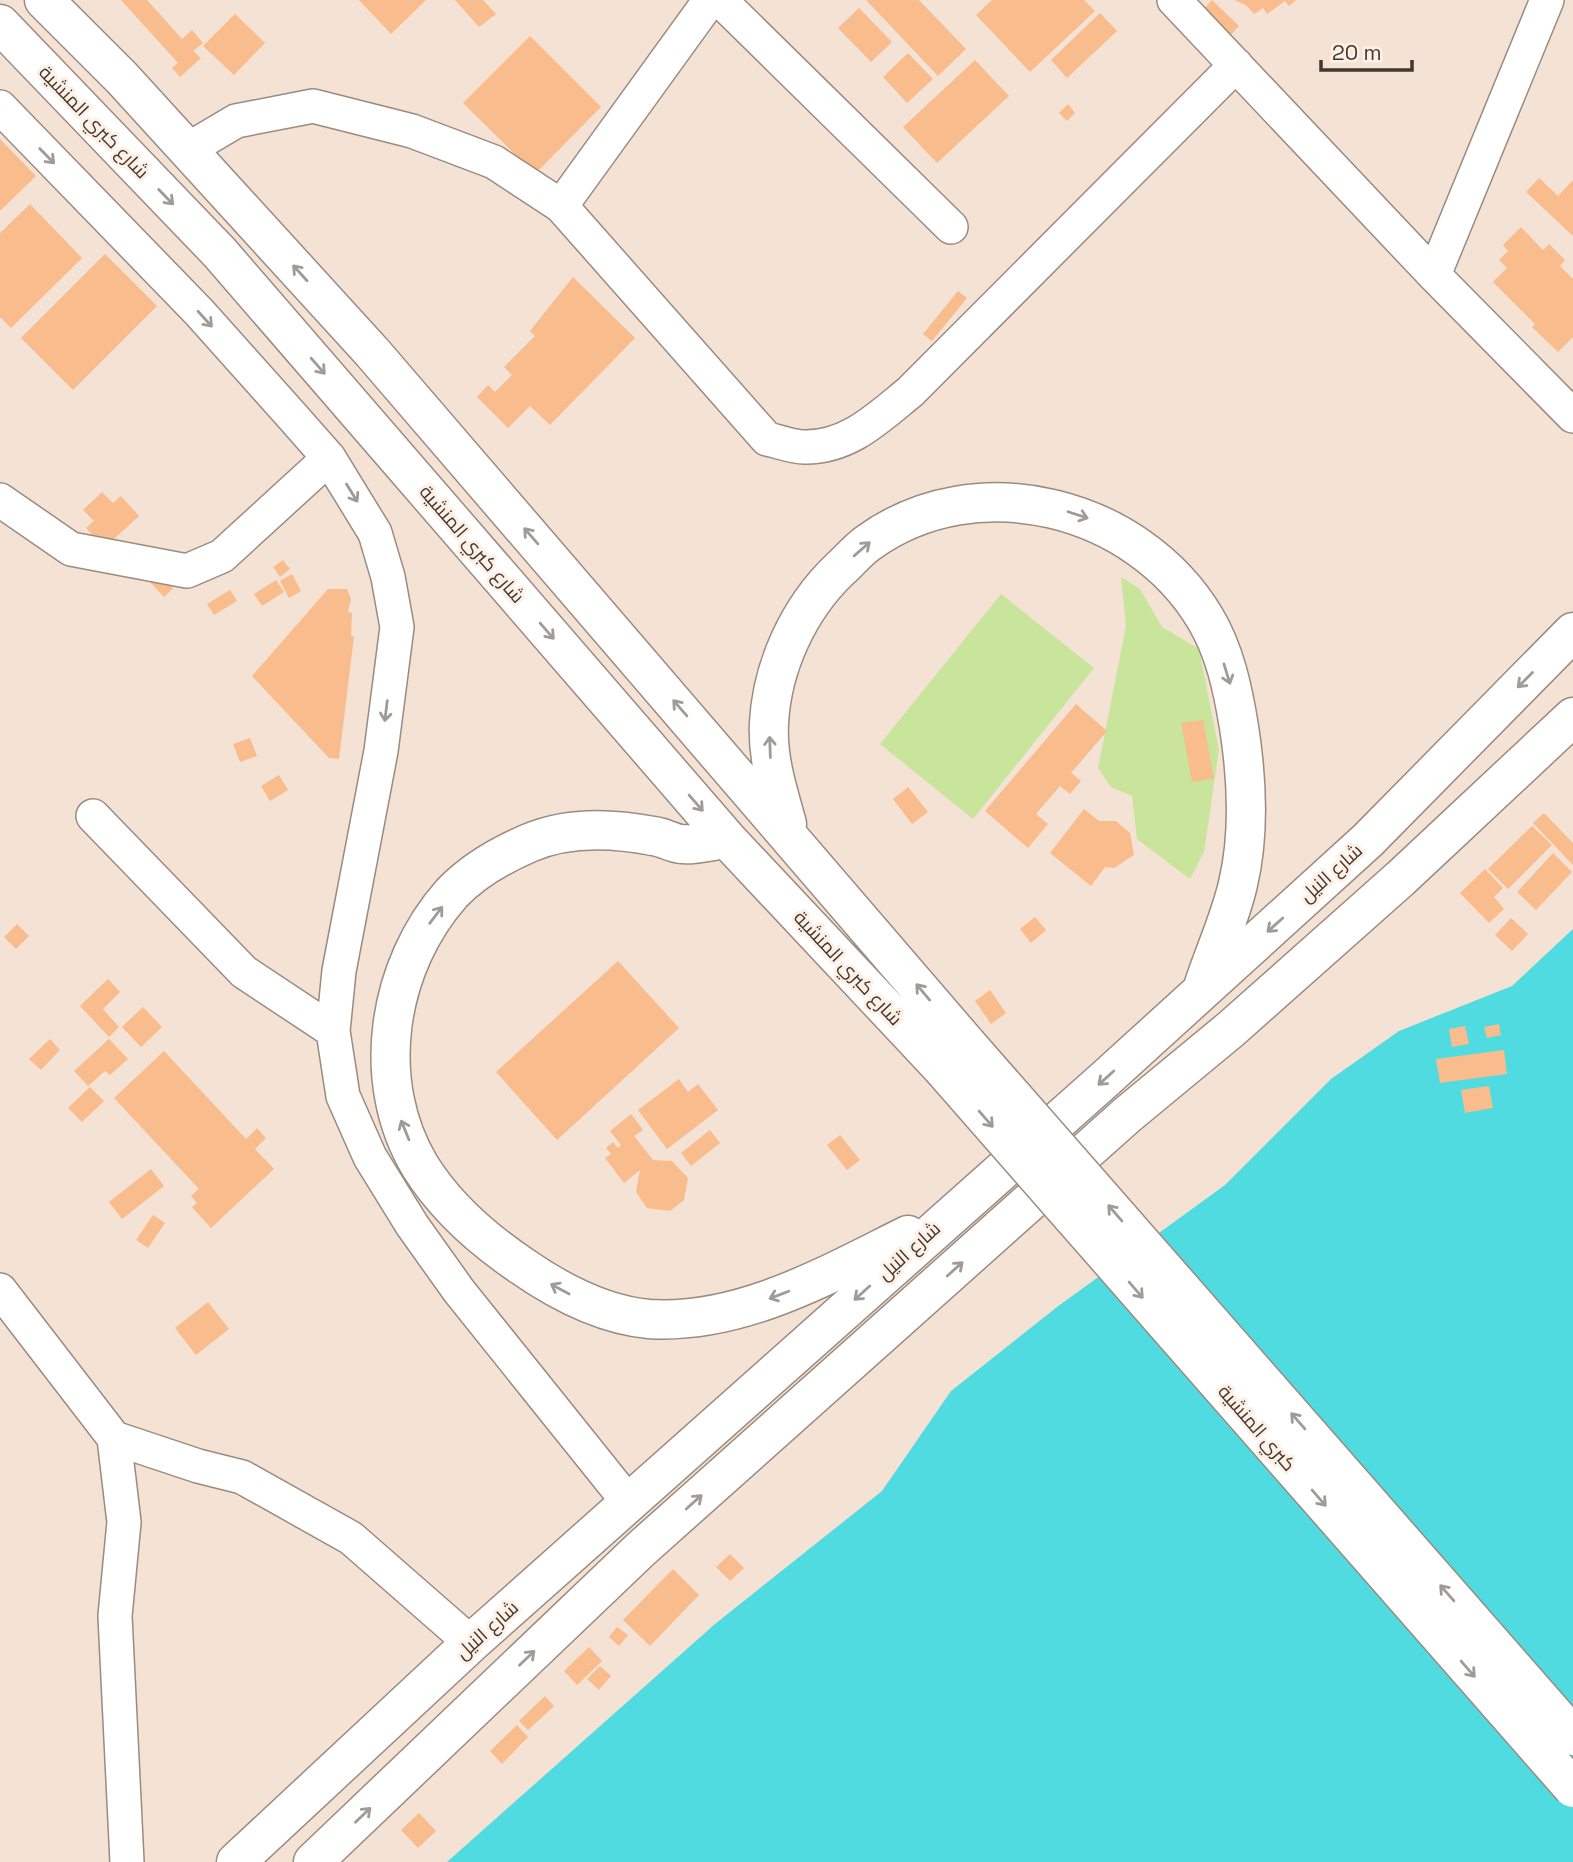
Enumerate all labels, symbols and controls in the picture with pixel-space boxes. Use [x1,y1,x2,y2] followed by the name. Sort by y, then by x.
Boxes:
[1321,28,1412,72] scale bar
[1332,39,1382,66] text: 20 m
[32,60,155,185] street label: شارع كبري المنشية
[39,147,56,164] one-way arrow
[157,188,174,205] one-way arrow
[292,264,308,282] one-way arrow
[197,310,214,327] one-way arrow
[310,357,326,375] one-way arrow
[412,480,530,610] street label: شارع كبري المنشية
[344,483,359,502] one-way arrow
[1066,510,1088,523] one-way arrow
[523,527,539,545] one-way arrow
[853,541,871,557] one-way arrow
[539,622,555,640] one-way arrow
[1222,662,1235,684] one-way arrow
[1517,672,1534,689] one-way arrow
[379,699,392,722] one-way arrow
[672,699,688,717] one-way arrow
[763,735,776,758] one-way arrow
[688,794,704,812] one-way arrow
[1294,838,1368,909] street label: شارع النيل
[787,905,908,1032] street label: شارع كبري المنشية
[429,906,444,925] one-way arrow
[1266,917,1284,933] one-way arrow
[915,984,931,1002] one-way arrow
[1097,1070,1115,1086] one-way arrow
[978,1109,994,1127] one-way arrow
[397,1120,410,1141] one-way arrow
[1107,1205,1123,1223] one-way arrow
[872,1216,946,1287] street label: شارع النيل
[945,1261,963,1277] one-way arrow
[1128,1281,1144,1299] one-way arrow
[550,1282,571,1295] one-way arrow
[854,1285,872,1301] one-way arrow
[768,1289,790,1302] one-way arrow
[1211,1380,1301,1478] street label: كبري المنشية
[1290,1413,1306,1431] one-way arrow
[1310,1488,1326,1506] one-way arrow
[684,1495,702,1511] one-way arrow
[1439,1584,1455,1602] one-way arrow
[450,1595,524,1666] street label: شارع النيل
[518,1649,535,1666] one-way arrow
[1460,1660,1476,1678] one-way arrow
[354,1806,371,1823] one-way arrow

